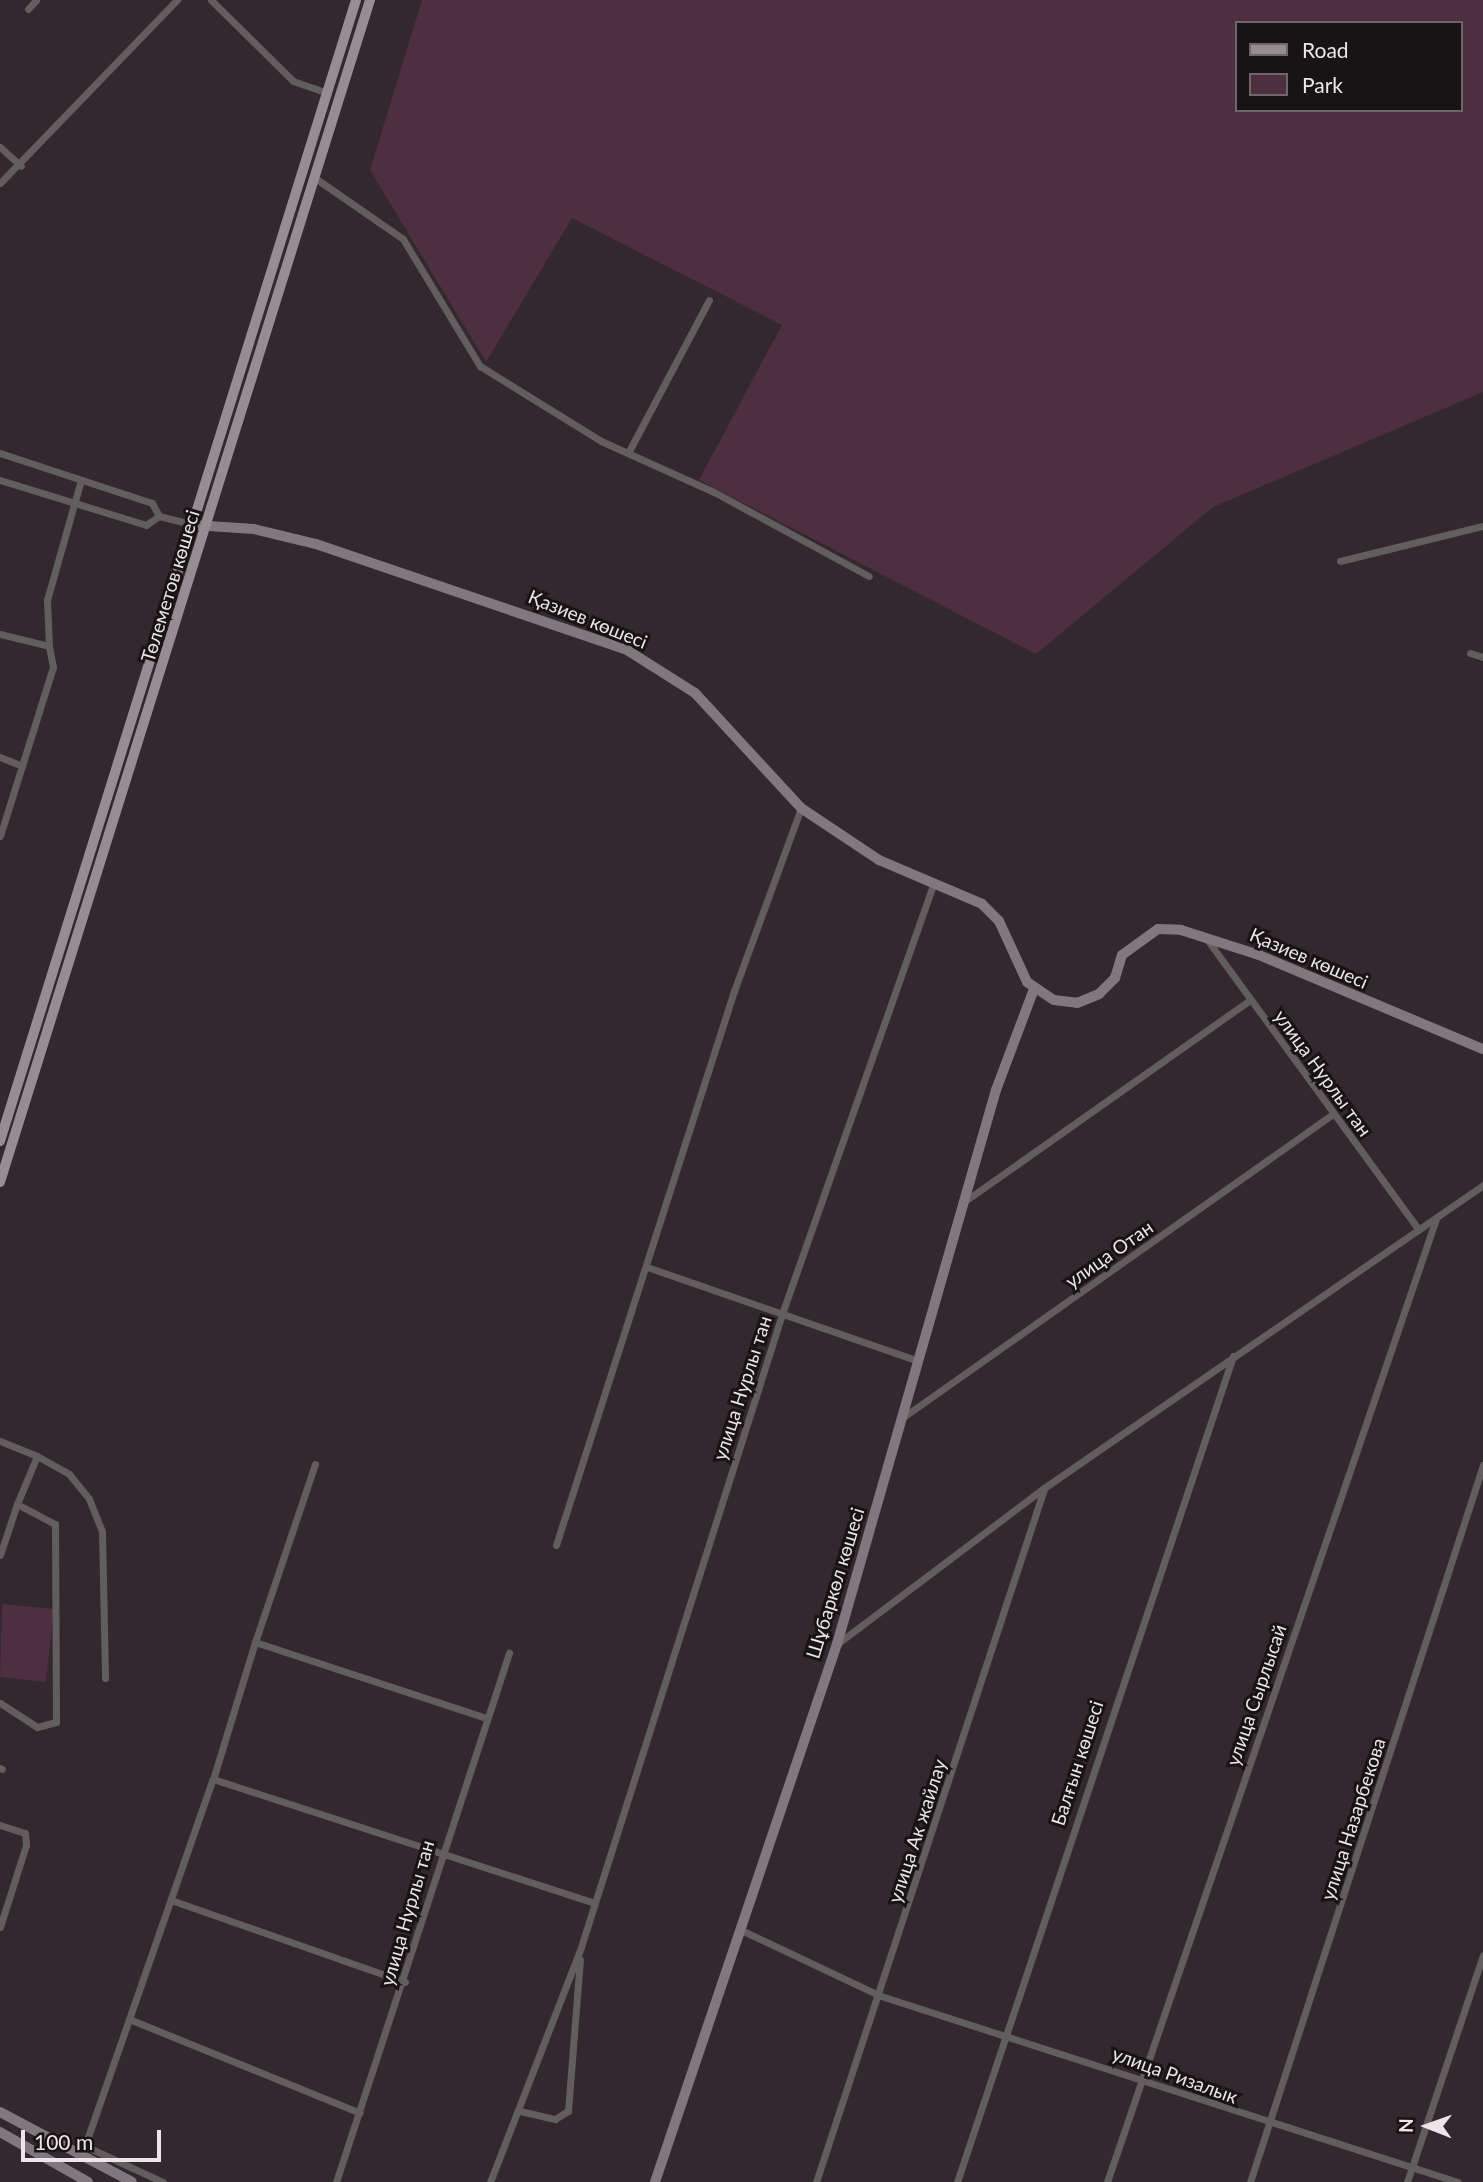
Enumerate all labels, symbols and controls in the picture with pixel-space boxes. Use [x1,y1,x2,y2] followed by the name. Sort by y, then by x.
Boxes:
[1234,21,1462,112] legend
[1302,37,1349,62] text: Road
[1302,72,1343,97] text: Park
[136,507,204,665] street label: Төлеметов көшесі
[525,585,651,653] street label: Қазиев көшесі
[1246,923,1372,993] street label: Қазиев көшесі
[1270,1005,1376,1141] street label: улица Нурлы тан
[1061,1216,1157,1292] street label: улица Отан
[708,1313,776,1463] street label: улица Нурлы тан
[801,1505,869,1661] street label: Шұбаркөл көшесі
[1221,1621,1291,1769] street label: улица Сырлысай
[1046,1698,1108,1828] street label: Балғын көшесі
[1316,1735,1390,1903] street label: улица Назарбекова
[883,1756,951,1906] street label: улица Ак жайлау
[375,1838,439,1988] street label: улица Нурлы тан
[1109,2042,1241,2108] street label: улица Ризалык
[1392,2091,1462,2161] north arrow
[24,2116,164,2160] scale bar
[1394,2118,1417,2133] text: N
[34,2129,93,2154] text: 100 m

